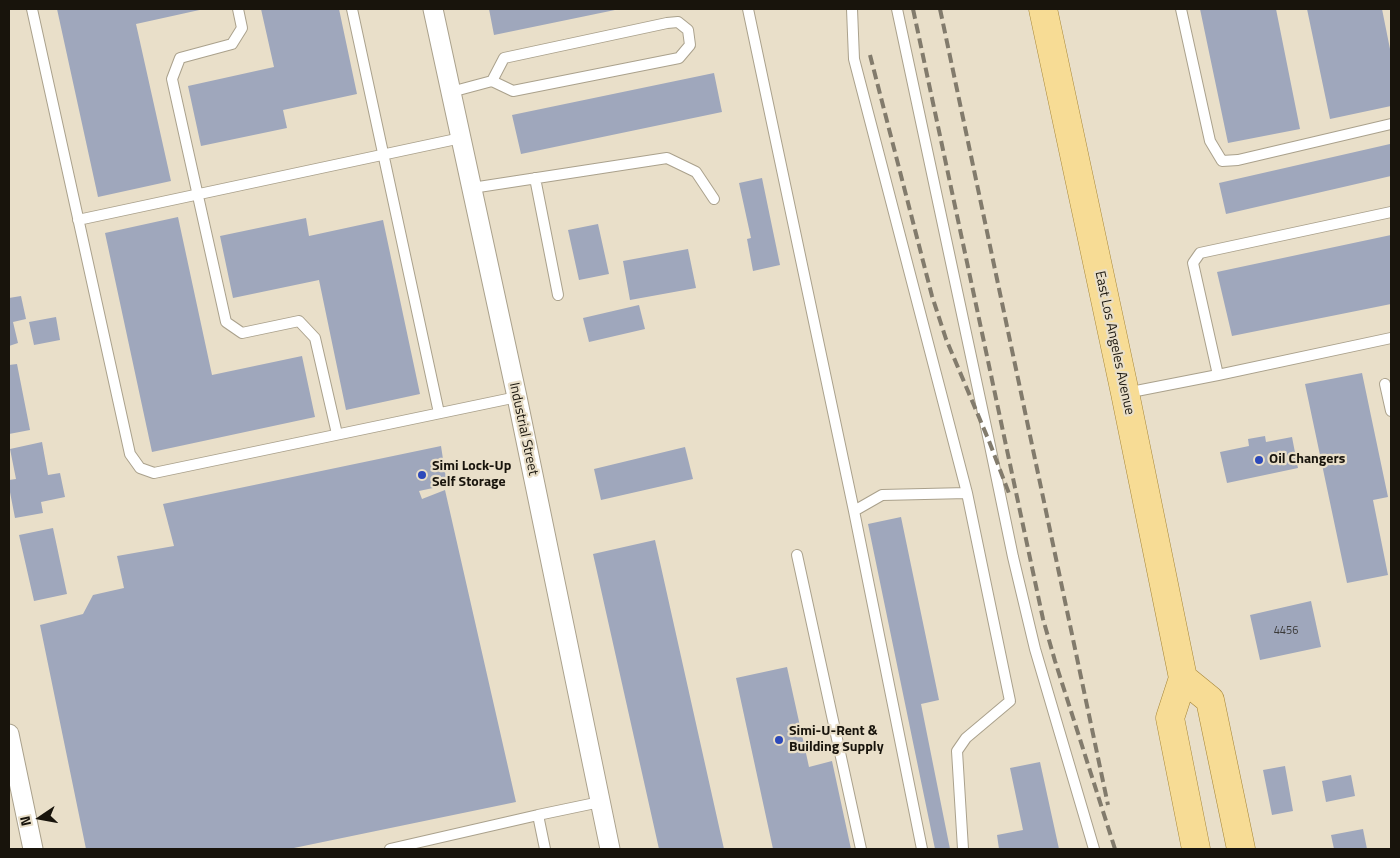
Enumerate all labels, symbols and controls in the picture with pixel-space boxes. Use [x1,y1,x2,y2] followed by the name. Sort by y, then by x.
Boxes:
[1091,270,1137,416] street label: East Los Angeles Avenue
[505,381,541,477] street label: Industrial Street
[1269,452,1345,468] place label: Oil Changers
[1253,454,1265,466] marker: Oil Changers
[432,459,511,492] place label: Simi Lock-Up Self Storage
[416,469,428,481] marker: Simi Lock-Up Self Storage
[1274,624,1298,638] house number: 4456
[789,724,884,756] place label: Simi-U-Rent & Building Supply
[773,734,785,746] marker: Simi-U-Rent & Building Supply
[15,793,65,843] north arrow
[14,814,36,828] text: N

